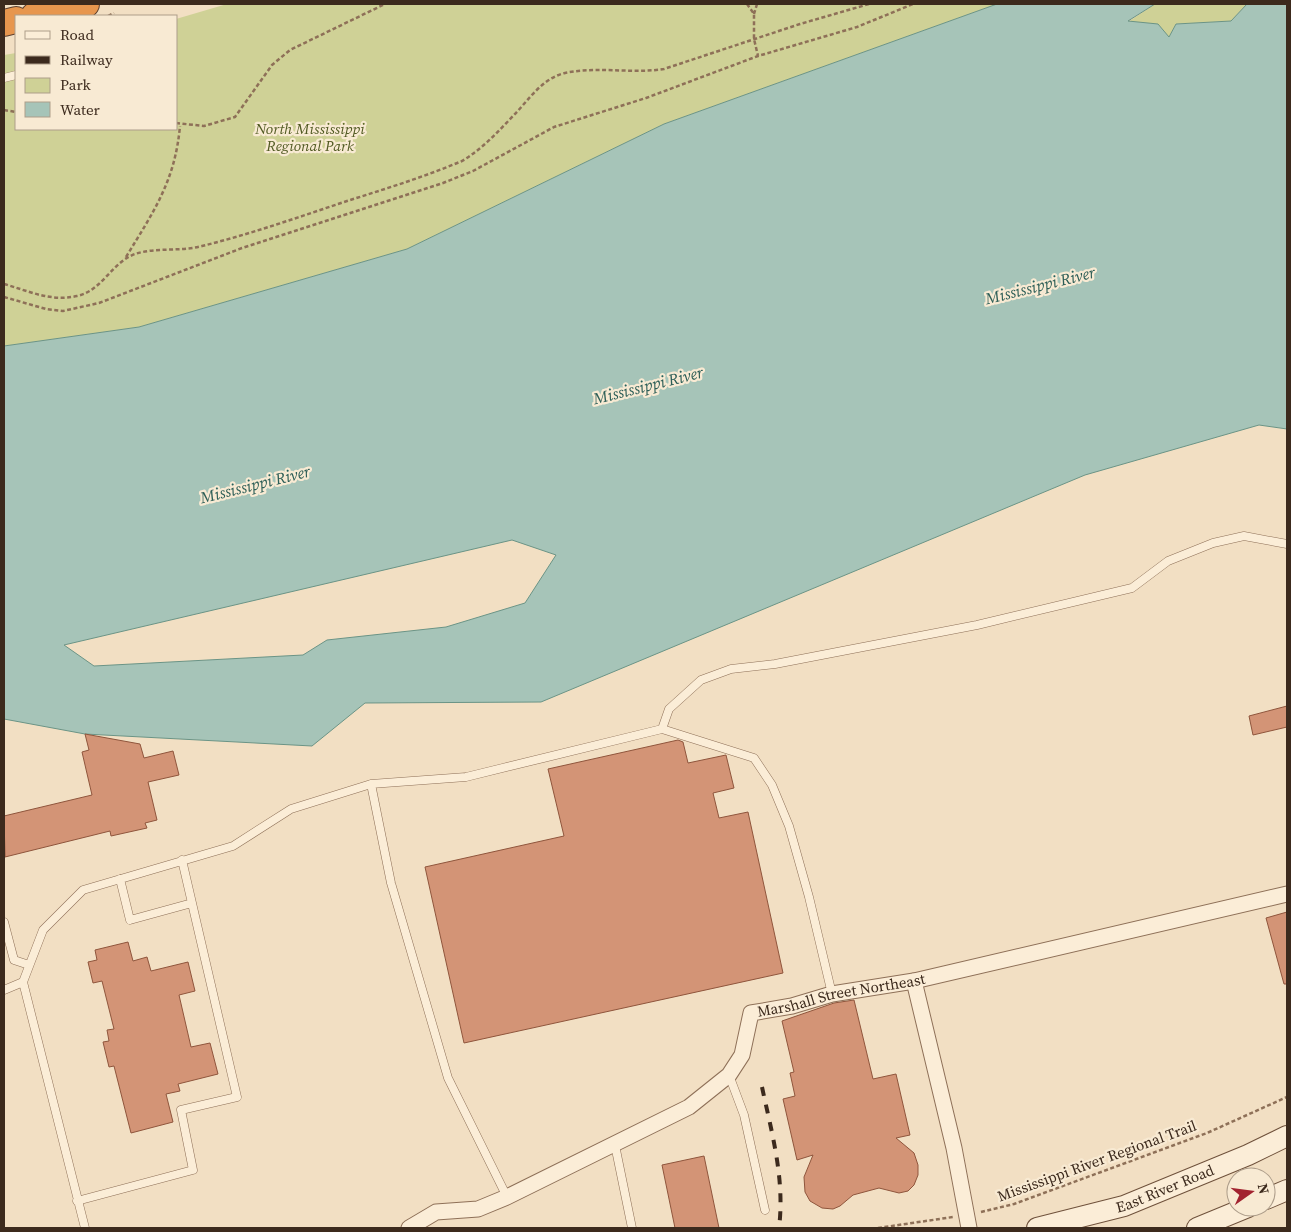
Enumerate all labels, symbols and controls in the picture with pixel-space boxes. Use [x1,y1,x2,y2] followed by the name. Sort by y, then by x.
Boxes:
[15,15,178,130] legend
[60,24,94,45] text: Road
[60,49,113,70] text: Railway
[60,74,92,95] text: Park
[60,99,101,120] text: Water
[254,118,365,156] park label: North Mississippi Regional Park
[982,261,1098,310] water label: Mississippi River
[590,361,706,410] water label: Mississippi River
[197,460,313,509] water label: Mississippi River
[756,968,927,1022] street label: Marshall Street Northeast
[994,1115,1200,1206] street label: Mississippi River Regional Trail
[1114,1159,1217,1218] street label: East River Road
[1226,1167,1276,1217] north arrow
[1253,1181,1275,1196] text: N

